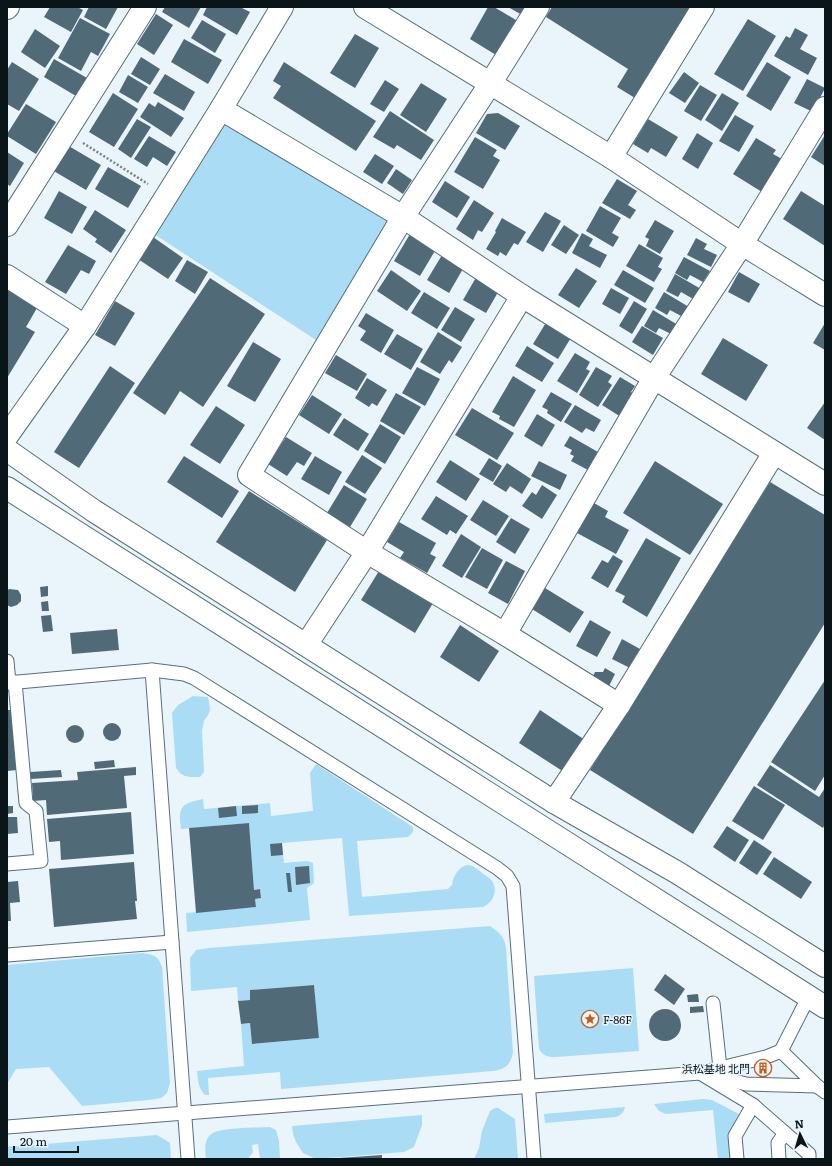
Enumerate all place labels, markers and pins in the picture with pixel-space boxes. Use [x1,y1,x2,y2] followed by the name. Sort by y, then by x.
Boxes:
[580,1009,600,1029] place icon: F-86F
[603,1011,632,1027] place label: F-86F
[753,1058,773,1078] building icon: 浜松基地 北門
[682,1060,750,1076] place label: 浜松基地 北門

